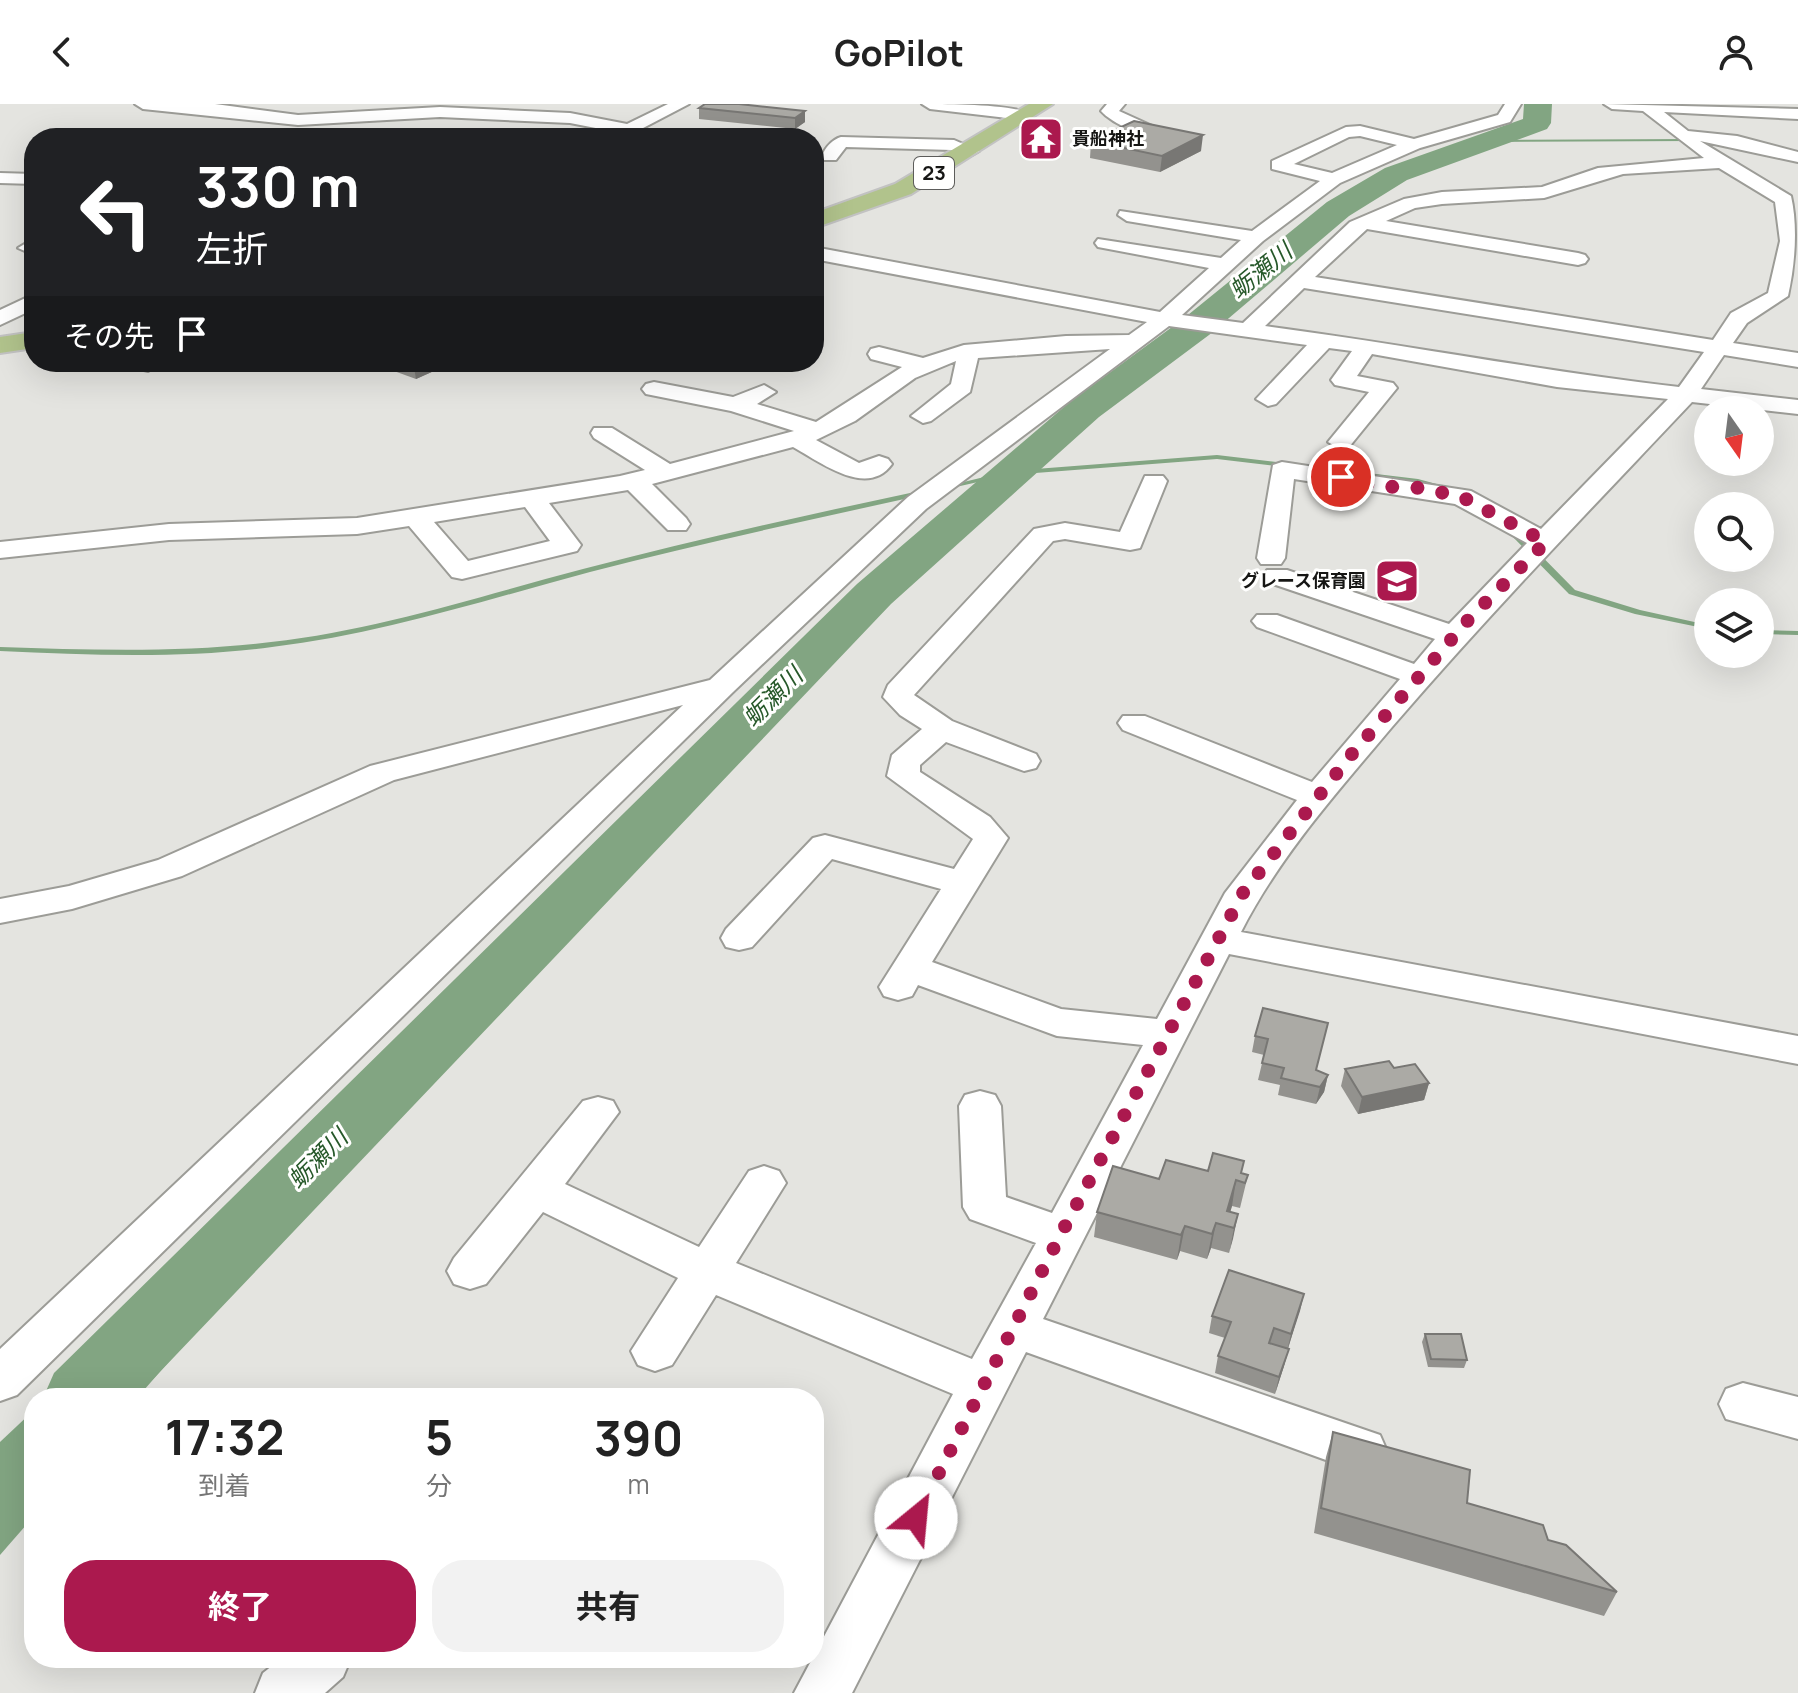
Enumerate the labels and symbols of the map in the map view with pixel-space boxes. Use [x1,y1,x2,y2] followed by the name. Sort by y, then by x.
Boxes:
[1017,115,1065,163] temple icon: 貴船神社
[1072,126,1144,150] place label: 貴船神社
[914,157,954,189] road number: 23
[1222,232,1301,305] water label: 蛎瀬川
[1694,396,1774,476] north arrow
[1307,443,1375,511] pin
[1373,557,1421,605] school or university icon: グレース保育園
[1241,568,1366,592] place label: グレース保育園
[735,657,811,733] water label: 蛎瀬川
[280,1119,356,1195] water label: 蛎瀬川
[874,1476,958,1560] position arrow

